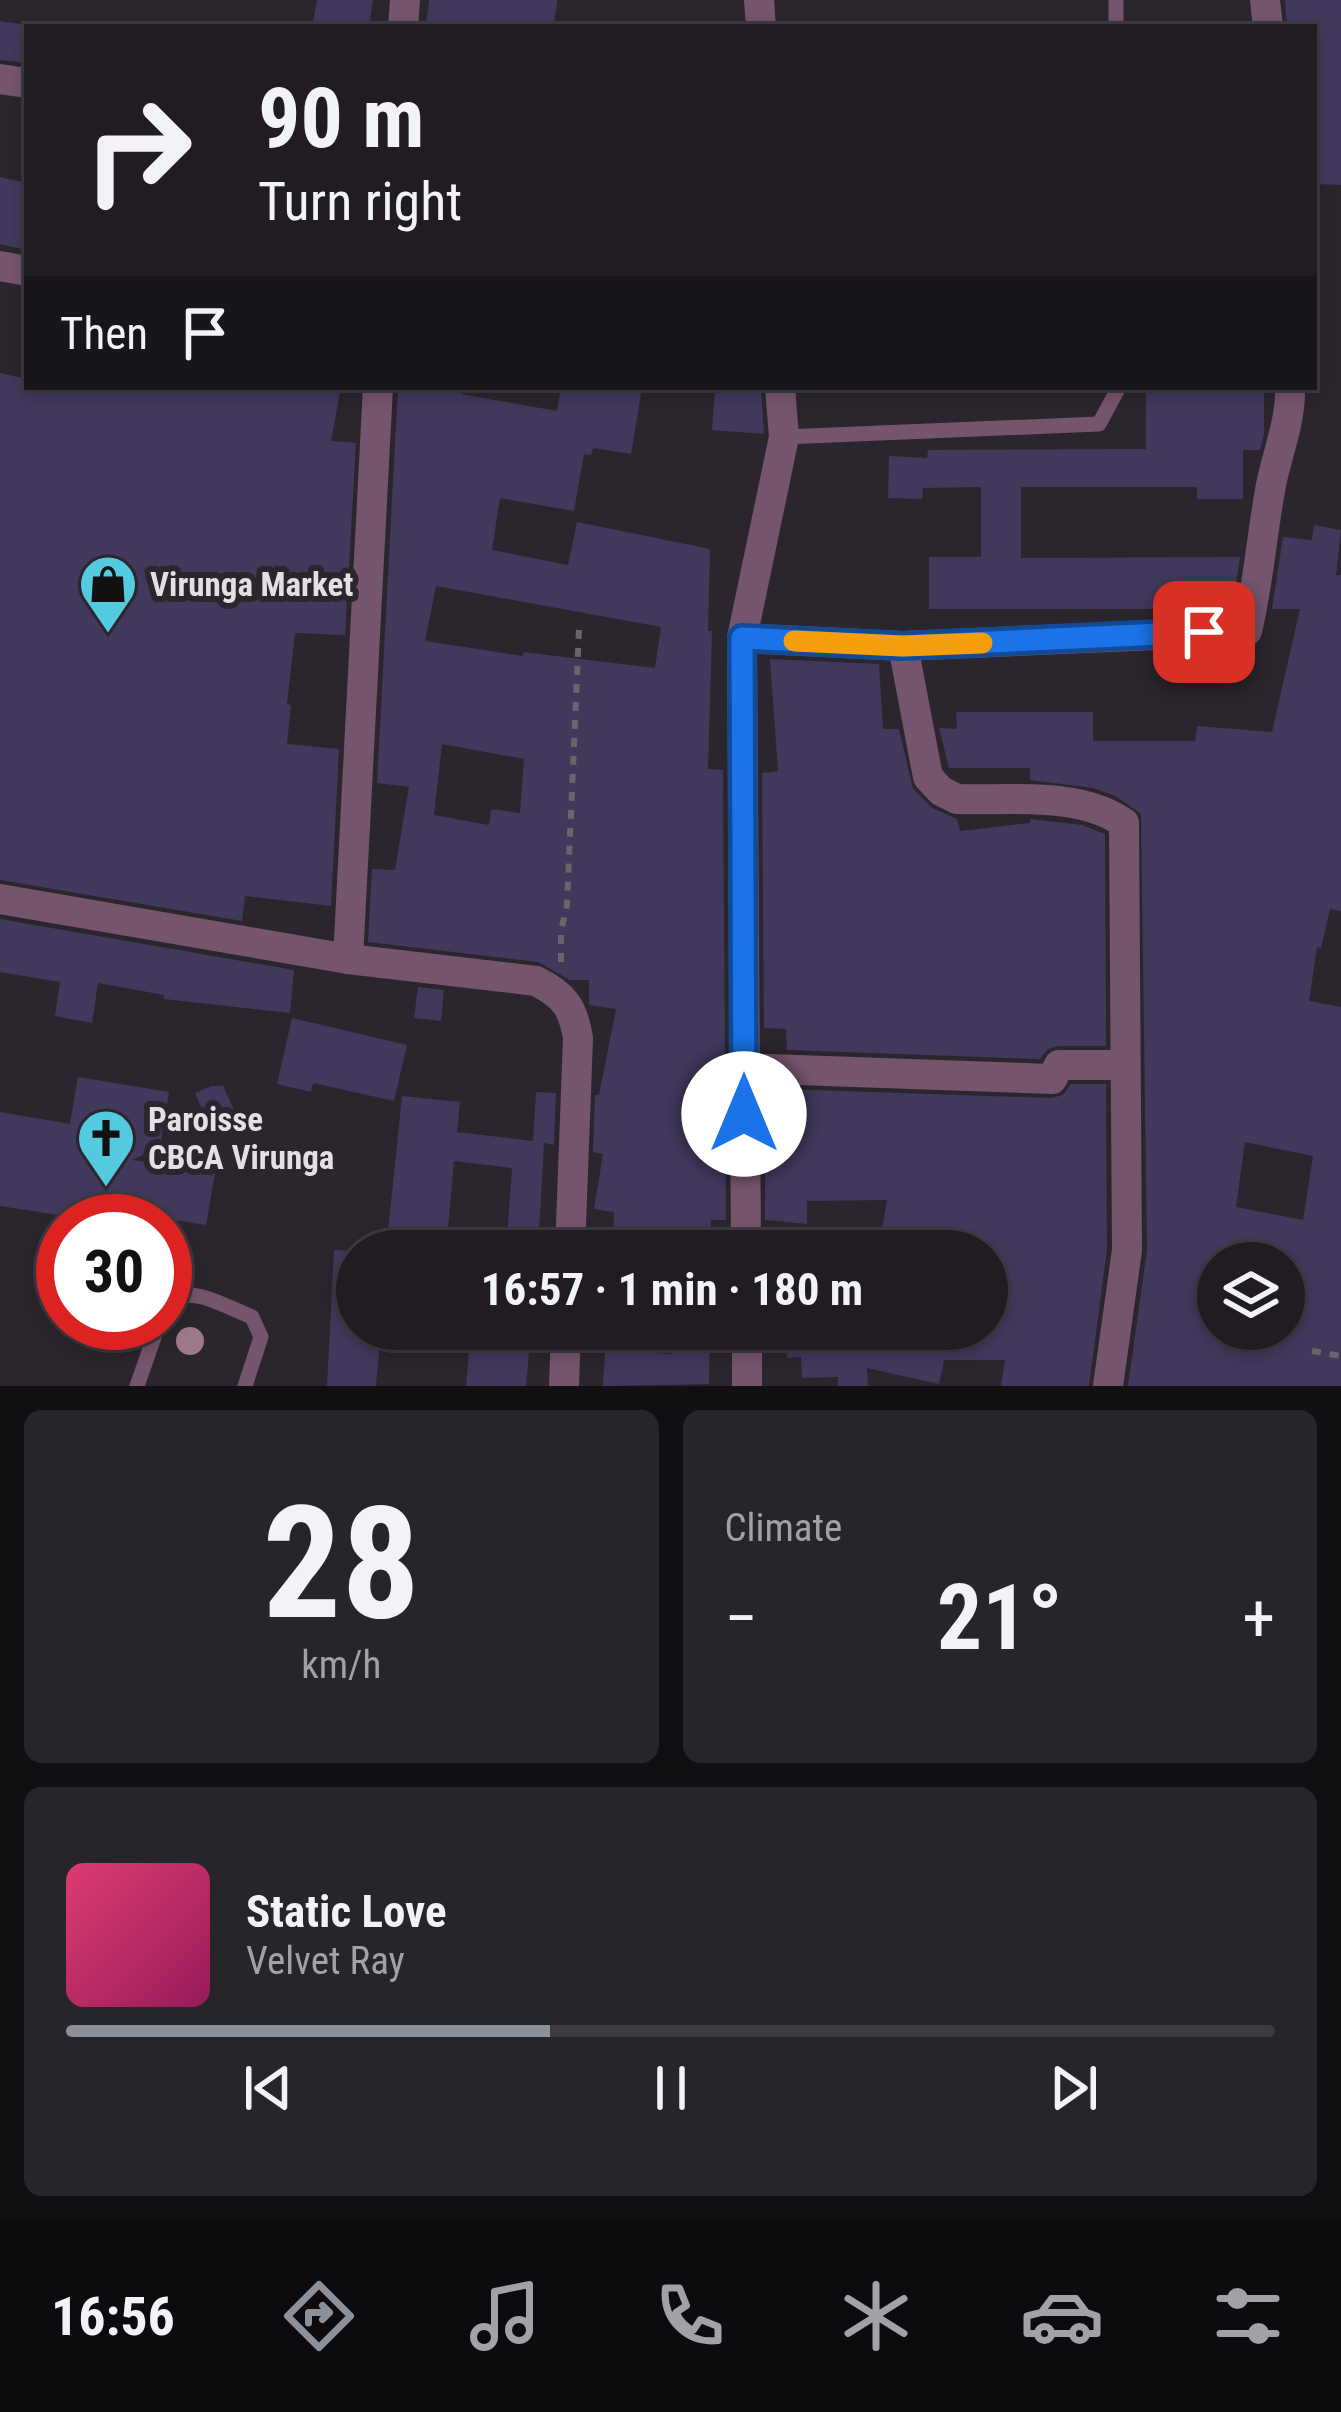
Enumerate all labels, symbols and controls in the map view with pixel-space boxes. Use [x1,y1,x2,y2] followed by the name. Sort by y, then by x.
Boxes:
[258,69,425,168] text: 90 m
[60,72,216,228] icon: right
[258,170,462,233] text: Turn right
[172,300,238,366] icon: arrive
[60,307,148,360] text: Then
[77,553,139,635] shop icon: Virunga Market
[150,565,353,604] place label: Virunga Market
[1153,581,1255,683] pin
[1171,599,1237,665] icon: arrive
[681,1051,807,1177] position arrow
[148,1100,334,1177] place label: Paroisse CBCA Virunga
[75,1107,137,1189] church icon: Paroisse CBCA Virunga
[36,1194,192,1350] speed limit sign: 30
[1197,1242,1305,1350] map controls
[1197,1242,1305,1350] button: layers
[481,1263,863,1316] text: 16:57 · 1 min · 180 m
[262,1472,420,1655] text: 28
[725,1505,842,1551] text: Climate
[937,1566,1063,1671] text: 21°
[725,1580,758,1657] text: −
[1242,1580,1275,1657] text: +
[301,1642,381,1688] text: km/h
[246,1885,447,1938] text: Static Love
[246,1938,405,1984] text: Velvet Ray
[235,2055,301,2121] icon: previous
[638,2055,704,2121] icon: pause
[1041,2055,1107,2121] icon: next
[277,2274,361,2358] icon: directions
[463,2274,547,2358] icon: music
[648,2274,732,2358] icon: phone
[834,2274,918,2358] icon: climate
[1020,2274,1104,2358] icon: car
[1206,2274,1290,2358] icon: filters
[51,2285,175,2348] text: 16:56

